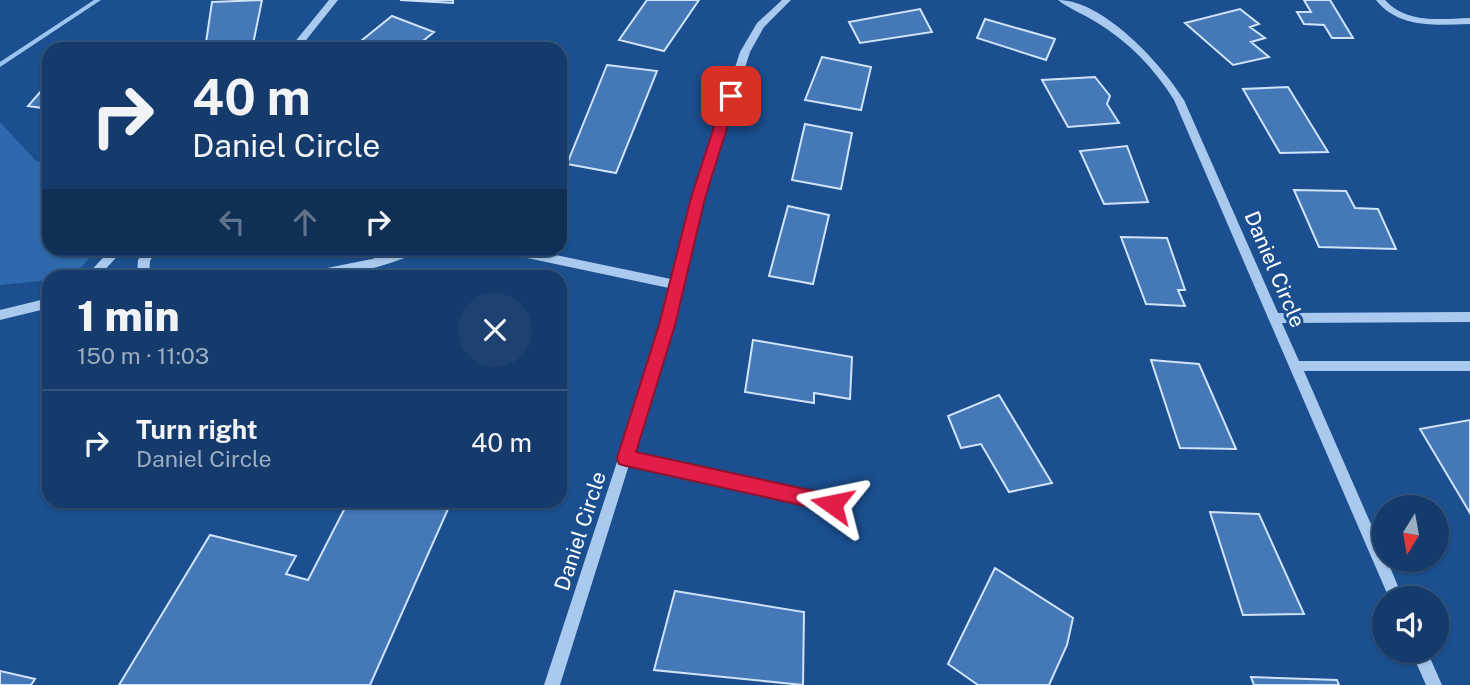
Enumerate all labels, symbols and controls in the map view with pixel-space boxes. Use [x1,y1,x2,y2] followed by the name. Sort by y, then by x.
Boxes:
[701,66,761,126] pin
[192,68,311,126] text: 40 m
[77,70,168,161] icon: right
[712,77,750,115] icon: arrive
[192,127,381,164] text: Daniel Circle
[213,203,251,241] icon: left
[286,203,324,241] icon: ahead
[359,203,397,241] icon: right
[1239,207,1311,331] street label: Daniel Circle
[77,291,180,340] text: 1 min
[458,293,532,367] button: close
[77,342,209,369] text: 150 m · 11:03
[136,414,258,445] text: Turn right
[77,424,115,462] icon: right
[471,427,532,458] text: 40 m
[136,445,271,472] text: Daniel Circle
[795,467,869,541] position arrow
[549,468,611,594] street label: Daniel Circle
[1372,495,1449,572] north arrow
[1372,495,1449,663] map controls
[1372,586,1449,663] button: sound

